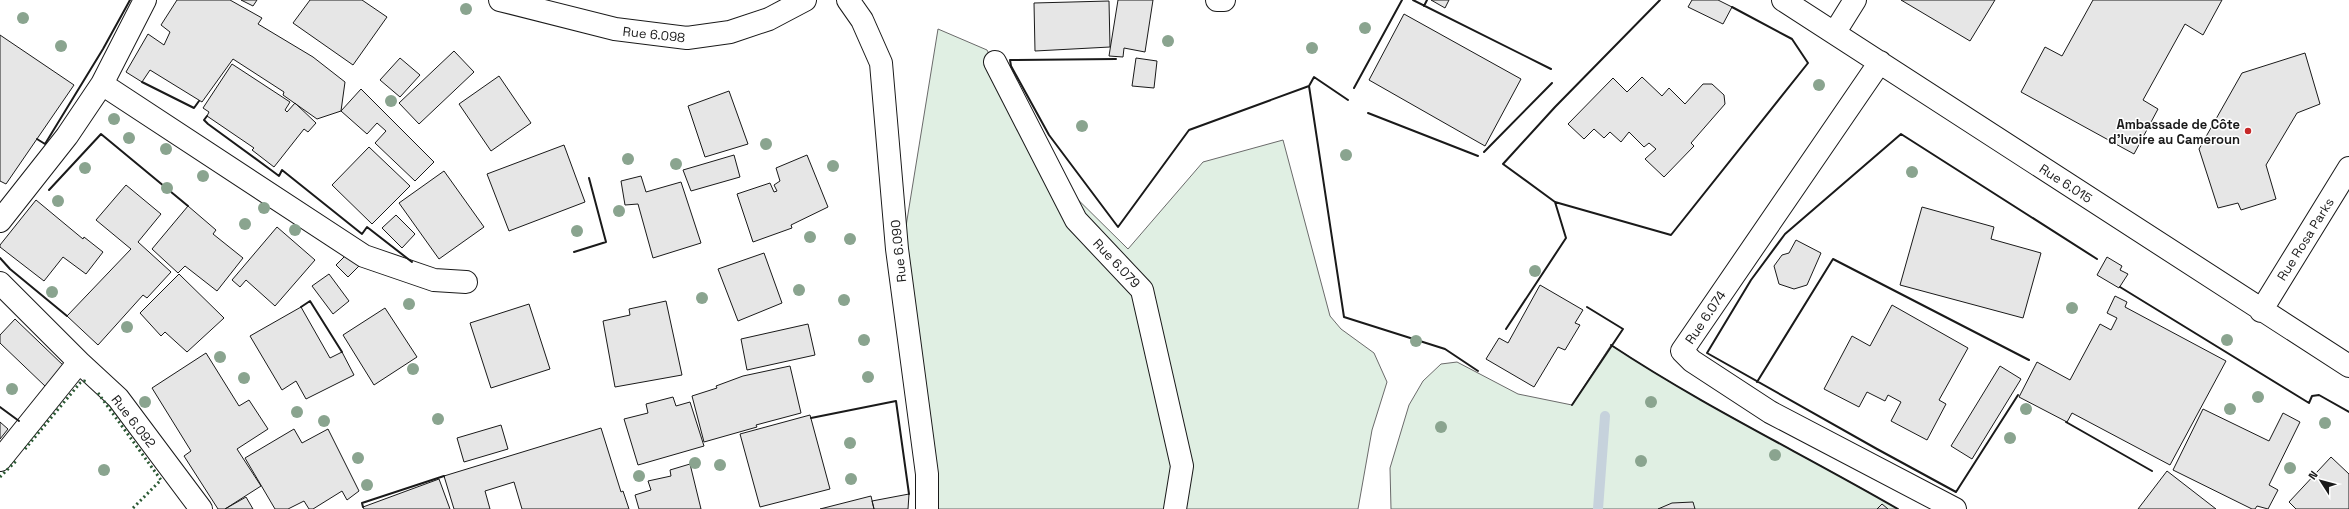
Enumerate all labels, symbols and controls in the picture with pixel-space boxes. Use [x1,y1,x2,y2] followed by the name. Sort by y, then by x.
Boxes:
[622,23,686,46] street label: Rue 6.098
[2108,116,2240,148] place label: Ambassade de Côte d'Ivoire au Cameroun
[2243,126,2253,136] marker: Ambassade de Côte d'Ivoire au Cameroun
[2036,160,2096,207] street label: Rue 6.015
[2273,194,2338,284] street label: Rue Rosa Parks
[887,219,910,283] street label: Rue 6.090
[1089,235,1144,292] street label: Rue 6.079
[1681,287,1730,347] street label: Rue 6.074
[108,392,160,451] street label: Rue 6.092
[2301,461,2341,501] north arrow
[2305,468,2321,482] text: N

